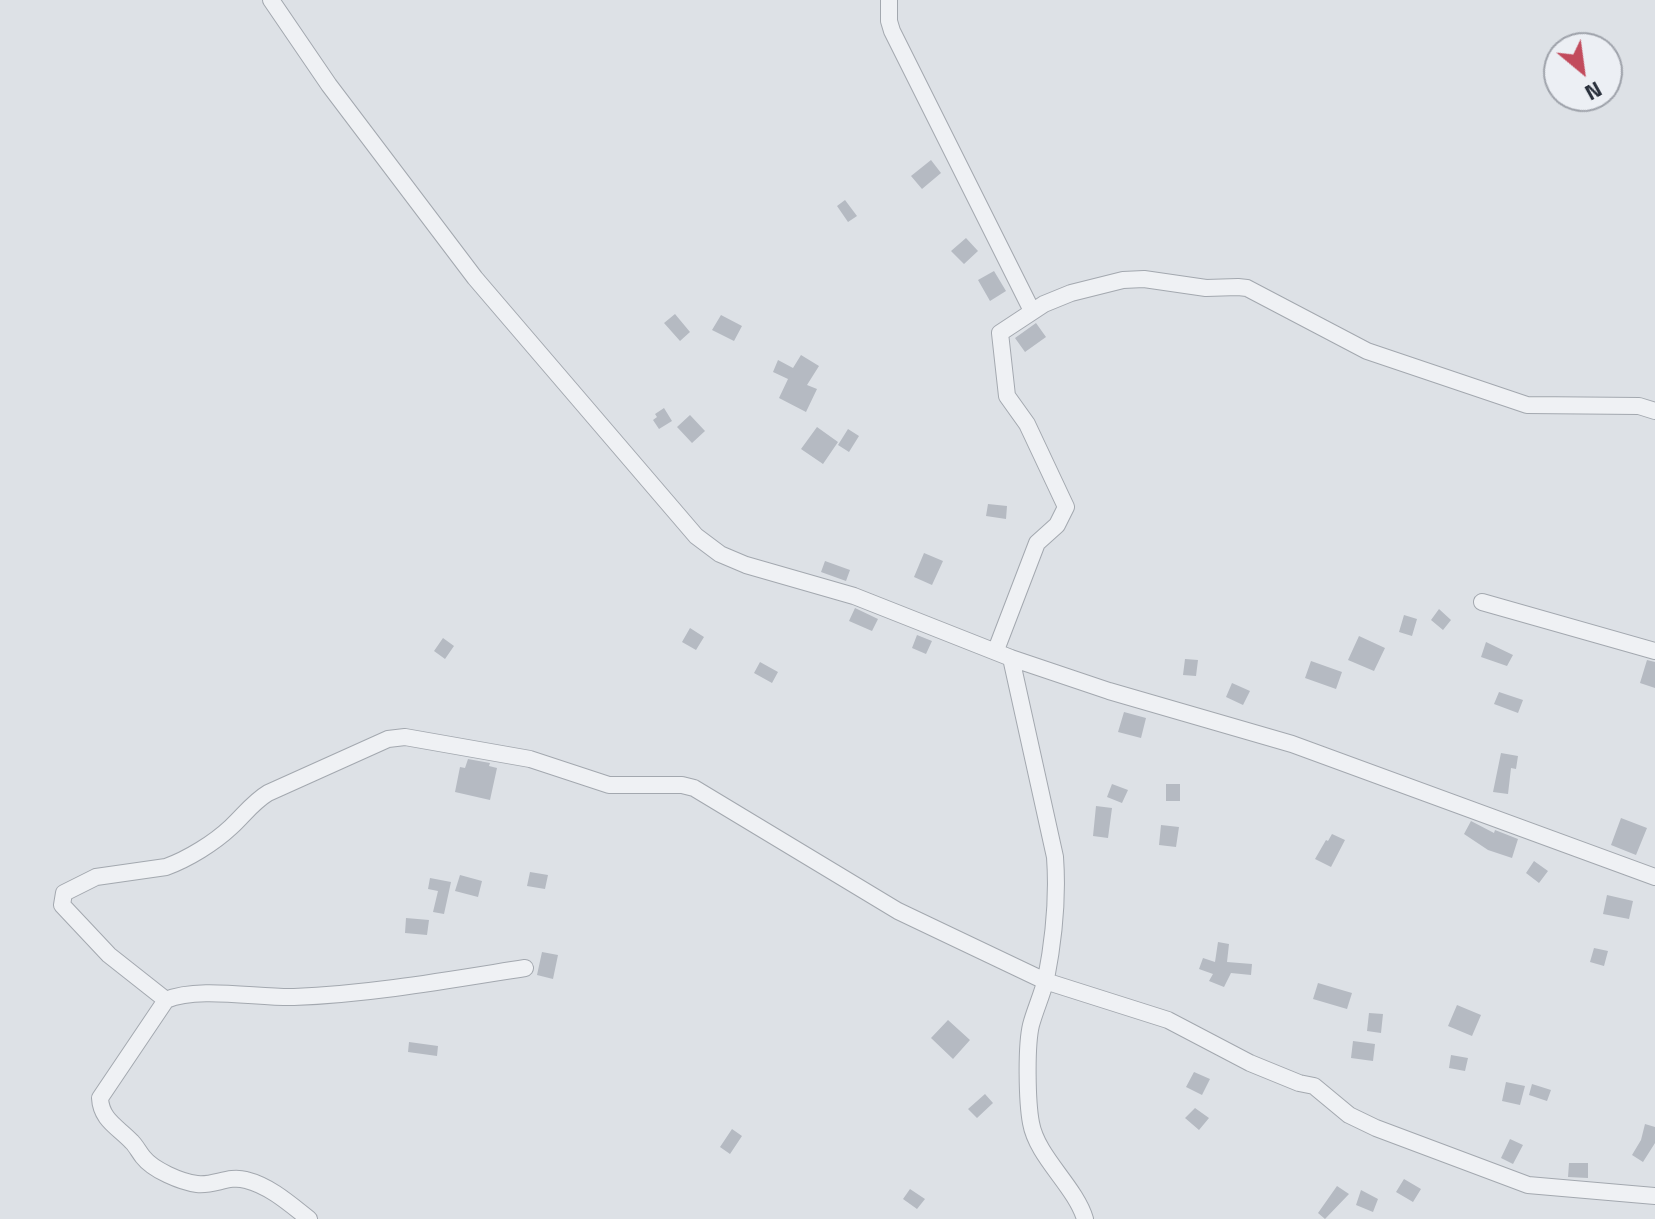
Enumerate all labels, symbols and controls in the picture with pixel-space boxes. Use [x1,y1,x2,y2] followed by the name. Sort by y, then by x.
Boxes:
[1543,32,1623,112] north arrow
[1579,73,1609,110] text: N

